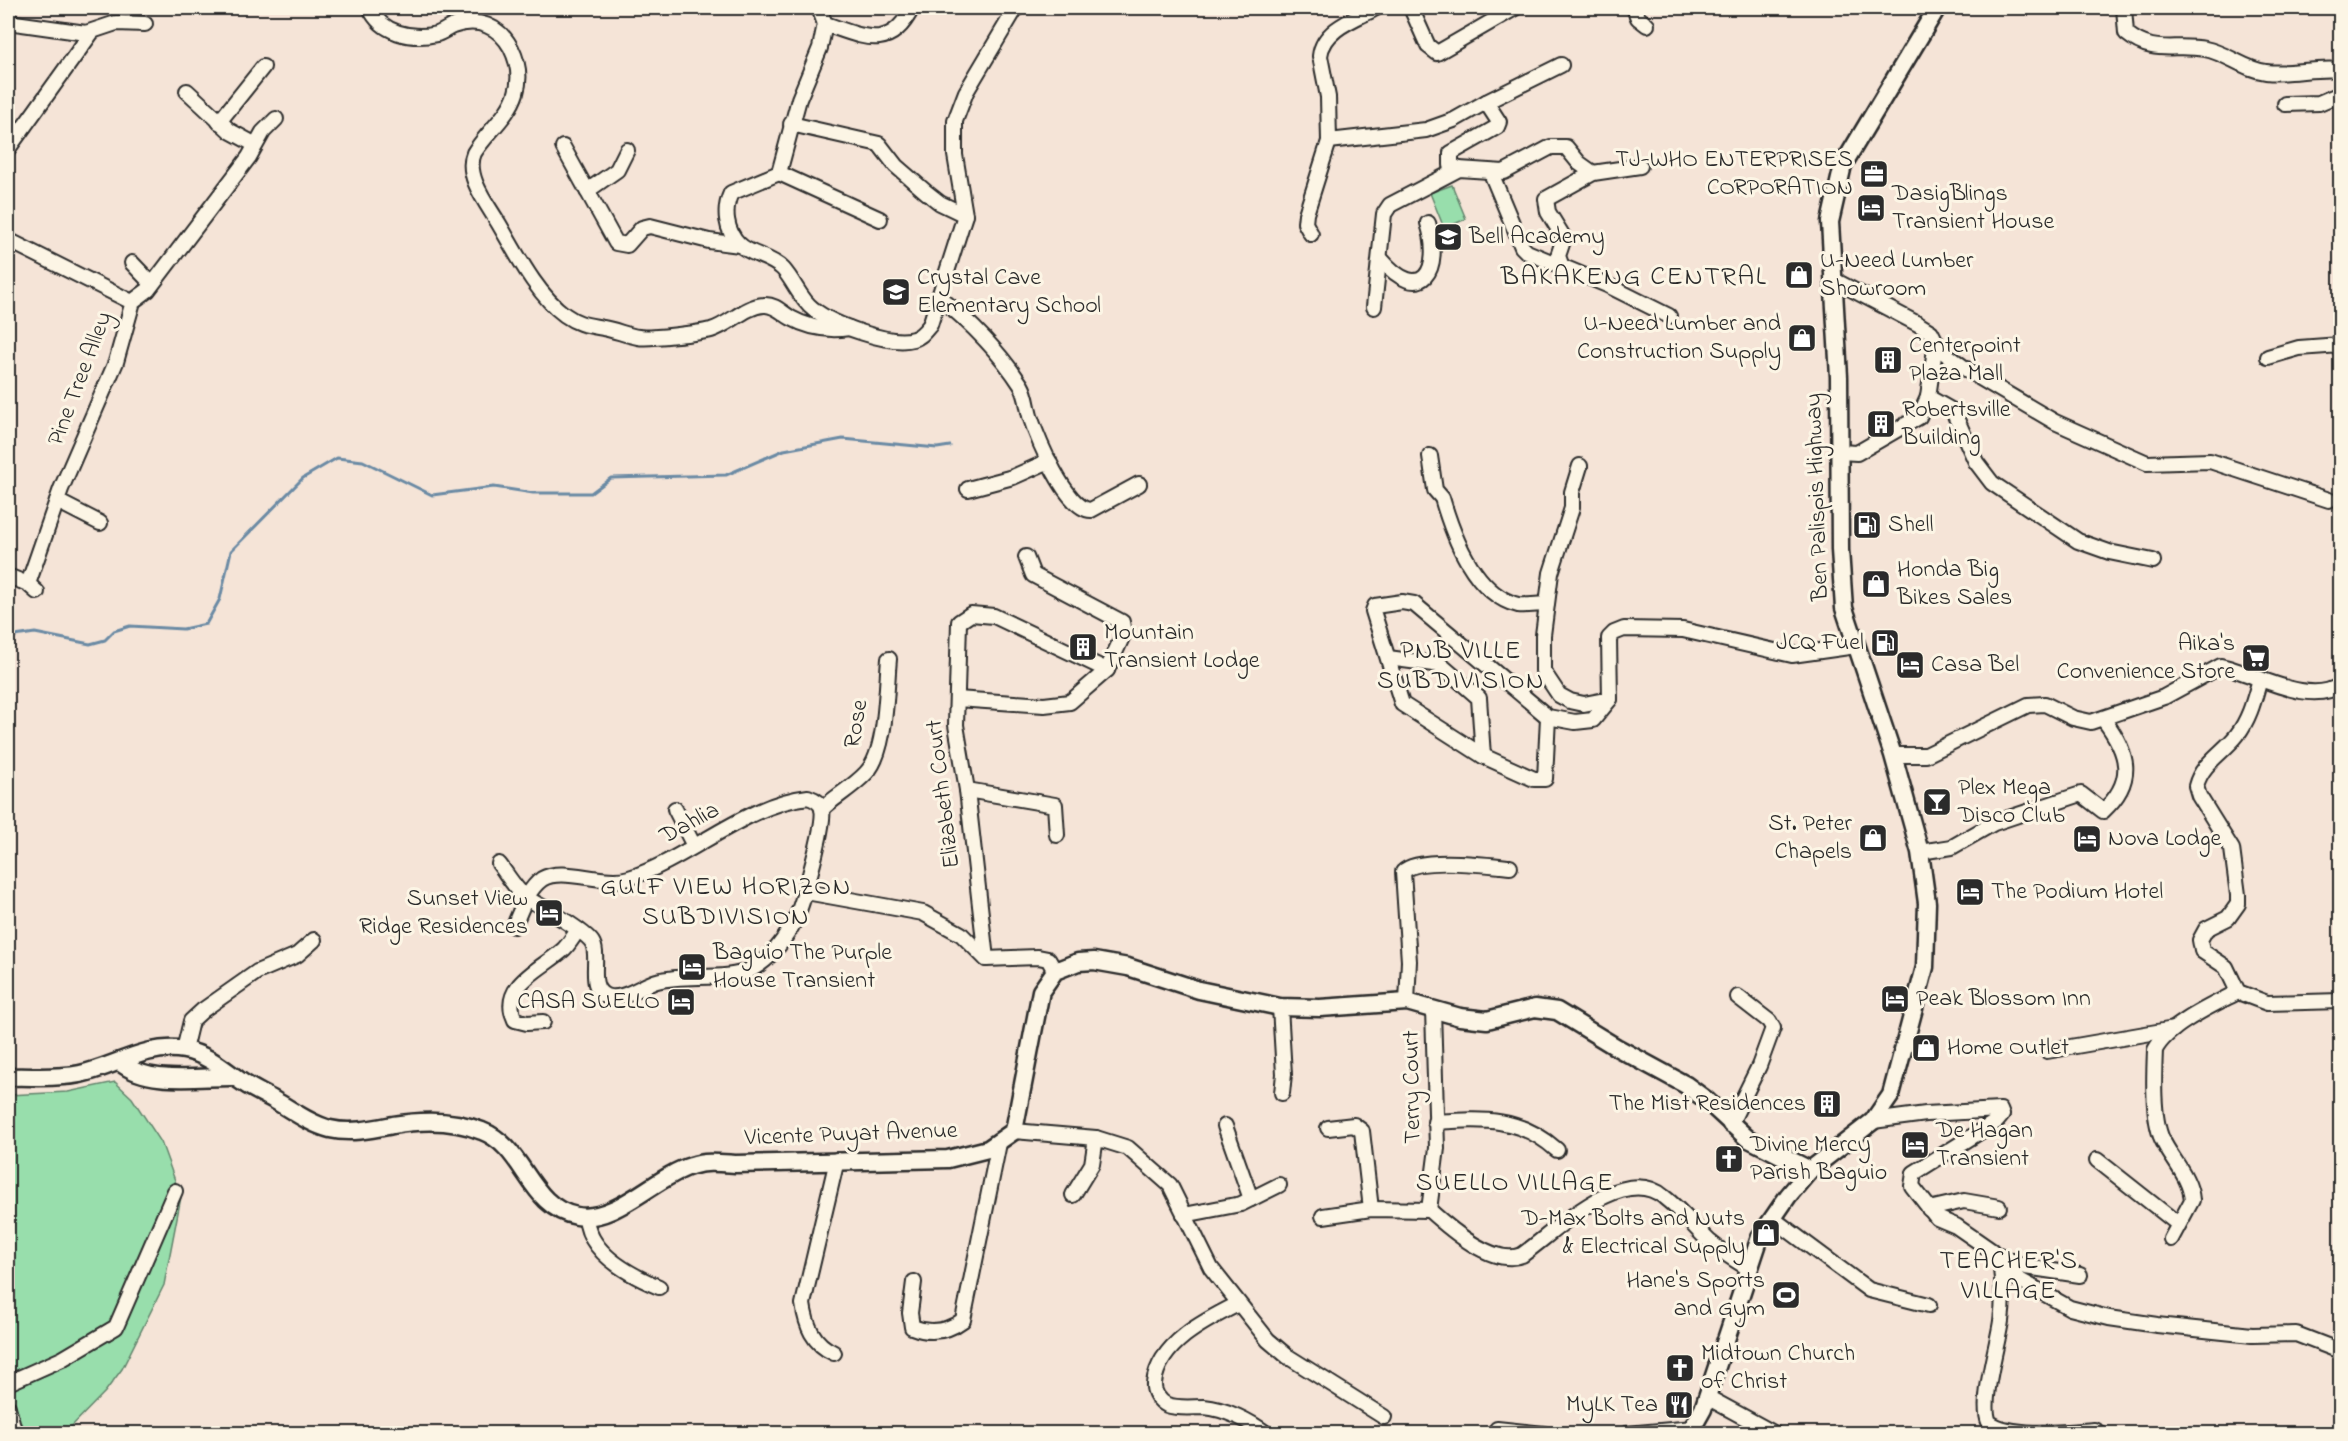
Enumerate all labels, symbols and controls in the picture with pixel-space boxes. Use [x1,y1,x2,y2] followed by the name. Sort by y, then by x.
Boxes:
[1615,143,1853,206] place label: TJ-WHO ENTERPRISES CORPORATION
[1858,158,1890,190] office icon: TJ-WHO ENTERPRISES CORPORATION
[1891,177,2054,240] place label: DasigBlings Transient House
[1855,192,1887,224] hotel icon: DasigBlings Transient House
[1468,220,1605,256] place label: Bell Academy
[1432,221,1464,253] school or university icon: Bell Academy
[1820,244,1974,307] place label: U-Need Lumber Showroom
[1500,258,1767,297] district label: BAKAKENG CENTRAL
[1783,259,1815,291] shop icon: U-Need Lumber Showroom
[917,261,1101,325] place label: Crystal Cave Elementary School
[880,276,912,308] school or university icon: Crystal Cave Elementary School
[39,307,124,451] street label: Pine Tree Alley
[1577,307,1782,371] place label: U-Need Lumber and Construction Supply
[1786,322,1818,354] shop icon: U-Need Lumber and Construction Supply
[1909,329,2021,392] place label: Centerpoint Plaza Mall
[1872,344,1904,376] building icon: Centerpoint Plaza Mall
[1797,392,1840,602] street label: Ben Palispis Highway
[1901,393,2011,456] place label: Robertsville Building
[1865,408,1897,440] building icon: Robertsville Building
[1888,508,1934,543] place label: Shell
[1851,509,1883,541] fuel station icon: Shell
[1896,553,2012,616] place label: Honda Big Bikes Sales
[1860,568,1892,600] shop icon: Honda Big Bikes Sales
[1104,616,1260,679] place label: Mountain Transient Lodge
[1776,626,1864,661] place label: JCQ Fuel
[1869,627,1901,659] fuel station icon: JCQ Fuel
[2056,627,2235,690] place label: Aika's Convenience Store
[1067,631,1099,663] building icon: Mountain Transient Lodge
[1377,633,1545,701] district label: PNB VILLE SUBDIVISION
[2240,642,2272,674] supermarket icon: Aika's Convenience Store
[1931,648,2019,683] place label: Casa Bel
[1894,649,1926,681] hotel icon: Casa Bel
[836,697,879,751] street label: Rose
[918,718,970,870] street label: Elizabeth Court
[1957,771,2065,834] place label: Plex Mega Disco Club
[1921,786,1953,818] bar icon: Plex Mega Disco Club
[653,794,726,855] street label: Dahlia
[1768,807,1853,870] place label: St. Peter Chapels
[1857,822,1889,854] shop icon: St. Peter Chapels
[2108,822,2222,857] place label: Nova Lodge
[2071,823,2103,855] hotel icon: Nova Lodge
[600,869,852,937] district label: GULF VIEW HORIZON SUBDIVISION
[1991,875,2163,910] place label: The Podium Hotel
[1954,876,1986,908] hotel icon: The Podium Hotel
[359,882,528,945] place label: Sunset View Ridge Residences
[533,897,565,929] hotel icon: Sunset View Ridge Residences
[712,936,892,999] place label: Baguio The Purple House Transient
[676,951,708,983] hotel icon: Baguio The Purple House Transient
[1916,982,2091,1017] place label: Peak Blossom Inn
[1879,983,1911,1015] hotel icon: Peak Blossom Inn
[517,985,660,1020] place label: CASA SUELLO
[665,986,697,1018] hotel icon: CASA SUELLO
[1395,1030,1432,1144] street label: Terry Court
[1947,1031,2069,1066] place label: Home Outlet
[1910,1032,1942,1064] shop icon: Home Outlet
[1609,1087,1806,1122] place label: The Mist Residences
[1811,1088,1843,1120] building icon: The Mist Residences
[743,1114,958,1157] street label: Vicente Puyat Avenue
[1935,1114,2033,1177] place label: De Hagan Transient
[1749,1128,1887,1191] place label: Divine Mercy Parish Baguio
[1899,1129,1931,1161] hotel icon: De Hagan Transient
[1713,1143,1745,1175] church icon: Divine Mercy Parish Baguio
[1416,1165,1614,1203] district label: SUELLO VILLAGE
[1520,1202,1745,1266] place label: D-Max Bolts and Nuts & Electrical Supply
[1750,1217,1782,1249] shop icon: D-Max Bolts and Nuts & Electrical Supply
[1939,1243,2079,1311] district label: TEACHER'S VILLAGE
[1626,1264,1765,1328] place label: Hane's Sports and Gym
[1770,1279,1802,1311] sports icon: Hane's Sports and Gym
[1701,1337,1855,1400] place label: Midtown Church of Christ
[1664,1352,1696,1384] church icon: Midtown Church of Christ
[1566,1388,1658,1424] place label: MyLK Tea
[1663,1389,1695,1421] restaurant icon: MyLK Tea

